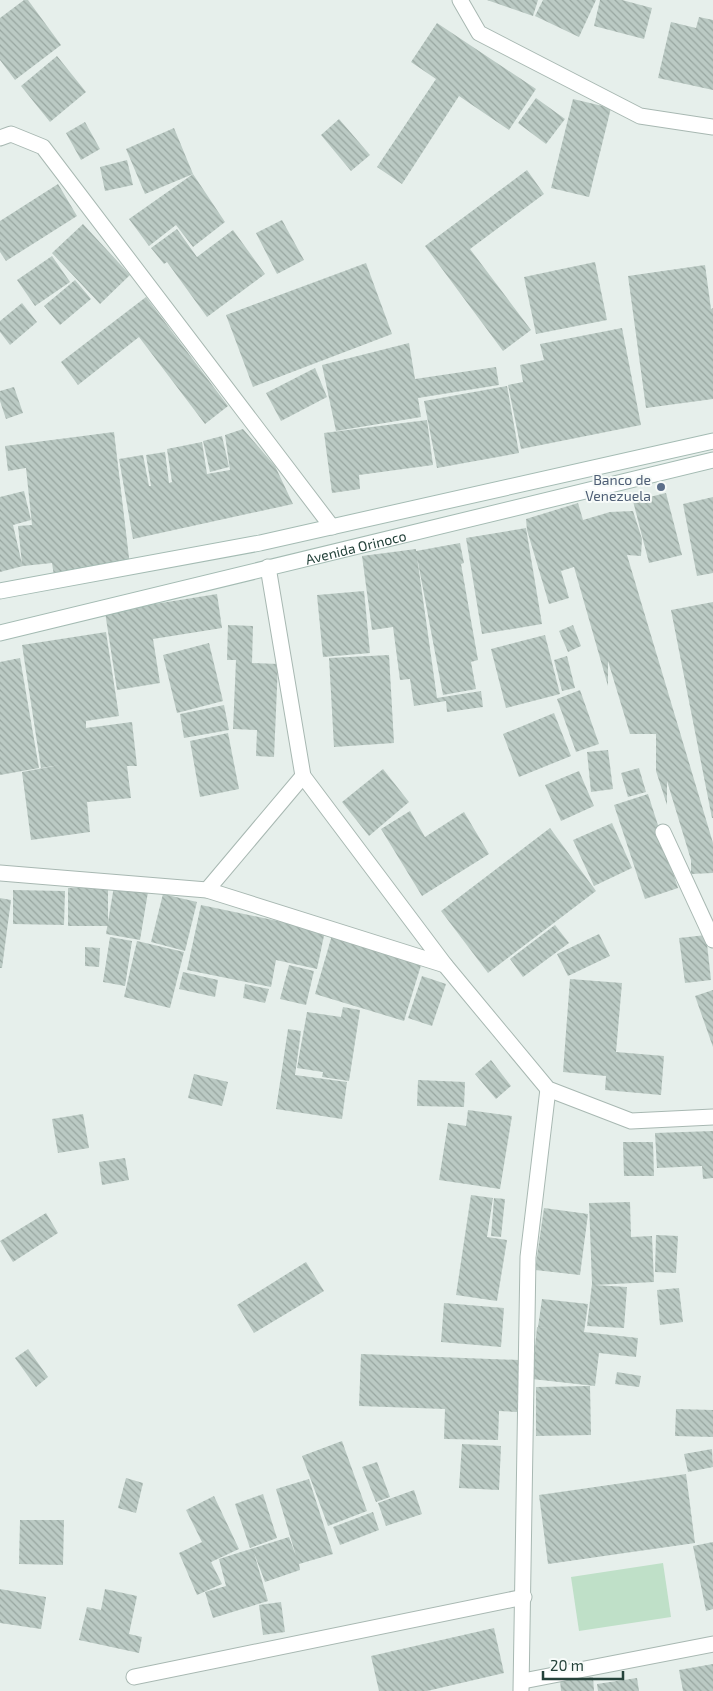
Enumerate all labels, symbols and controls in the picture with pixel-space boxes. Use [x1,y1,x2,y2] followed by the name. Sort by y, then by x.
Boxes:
[585,471,651,504] place label: Banco de Venezuela
[655,481,667,493] marker: Banco de Venezuela
[304,526,408,567] street label: Avenida Orinoco
[543,1648,623,1680] scale bar
[550,1656,584,1674] text: 20 m

